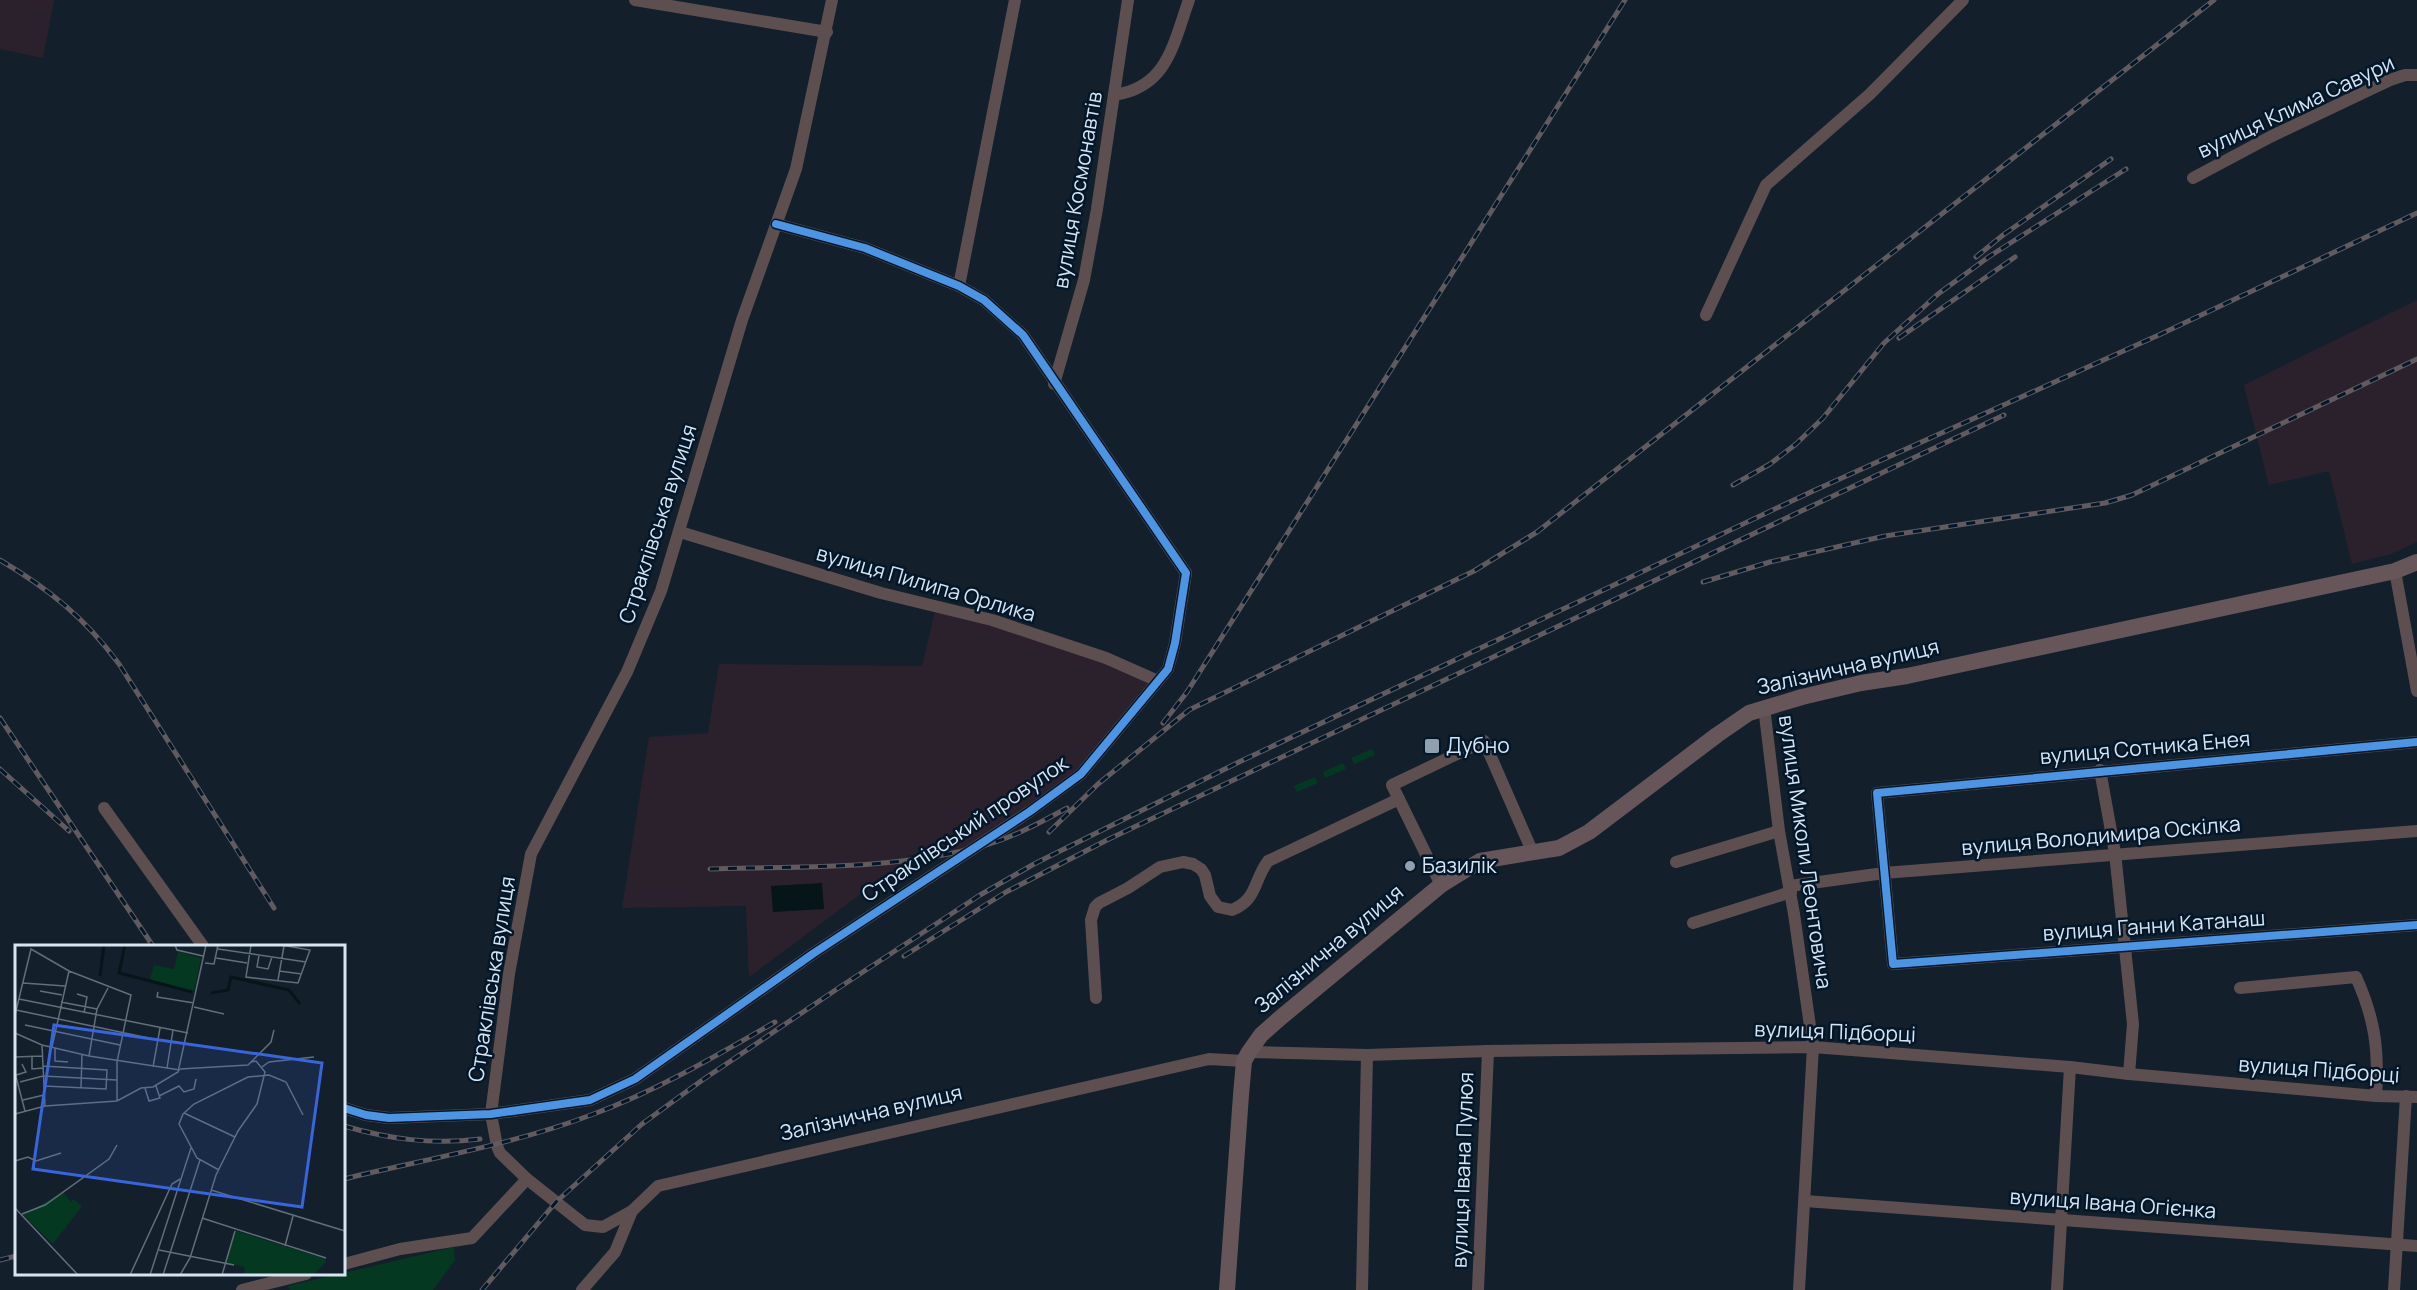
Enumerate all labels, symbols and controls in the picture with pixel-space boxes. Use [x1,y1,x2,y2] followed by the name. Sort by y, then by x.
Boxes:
[2193,48,2399,164] street label: вулиця Клима Савури
[1046,89,1108,290] street label: вулиця Космонавтів
[612,421,702,627] street label: Страклівська вулиця
[813,538,1039,628] street label: вулиця Пилипа Орлика
[1754,631,1942,701] street label: Залізнична вулиця
[1773,713,1839,991] street label: вулиця Миколи Леонтовича
[2038,724,2251,770] street label: вулиця Сотника Енея
[1446,731,1510,759] place label: Дубно
[1423,737,1441,755] marker: Дубно
[856,748,1074,908] street label: Страклівський провулок
[1960,809,2242,861] street label: вулиця Володимира Оскілка
[1422,851,1497,879] place label: Базилік
[1403,859,1417,873] marker: Базилік
[461,874,521,1084] street label: Страклівська вулиця
[1248,878,1409,1019] street label: Залізнична вулиця
[2042,903,2266,947] street label: вулиця Ганни Катанаш
[15,945,345,1275] inset map
[1754,1014,1916,1048] street label: вулиця Підборці
[2237,1049,2401,1089] street label: вулиця Підборці
[1445,1071,1479,1269] street label: вулиця Івана Пулюя
[777,1077,965,1147] street label: Залізнична вулиця
[2009,1182,2217,1224] street label: вулиця Івана Огієнка

